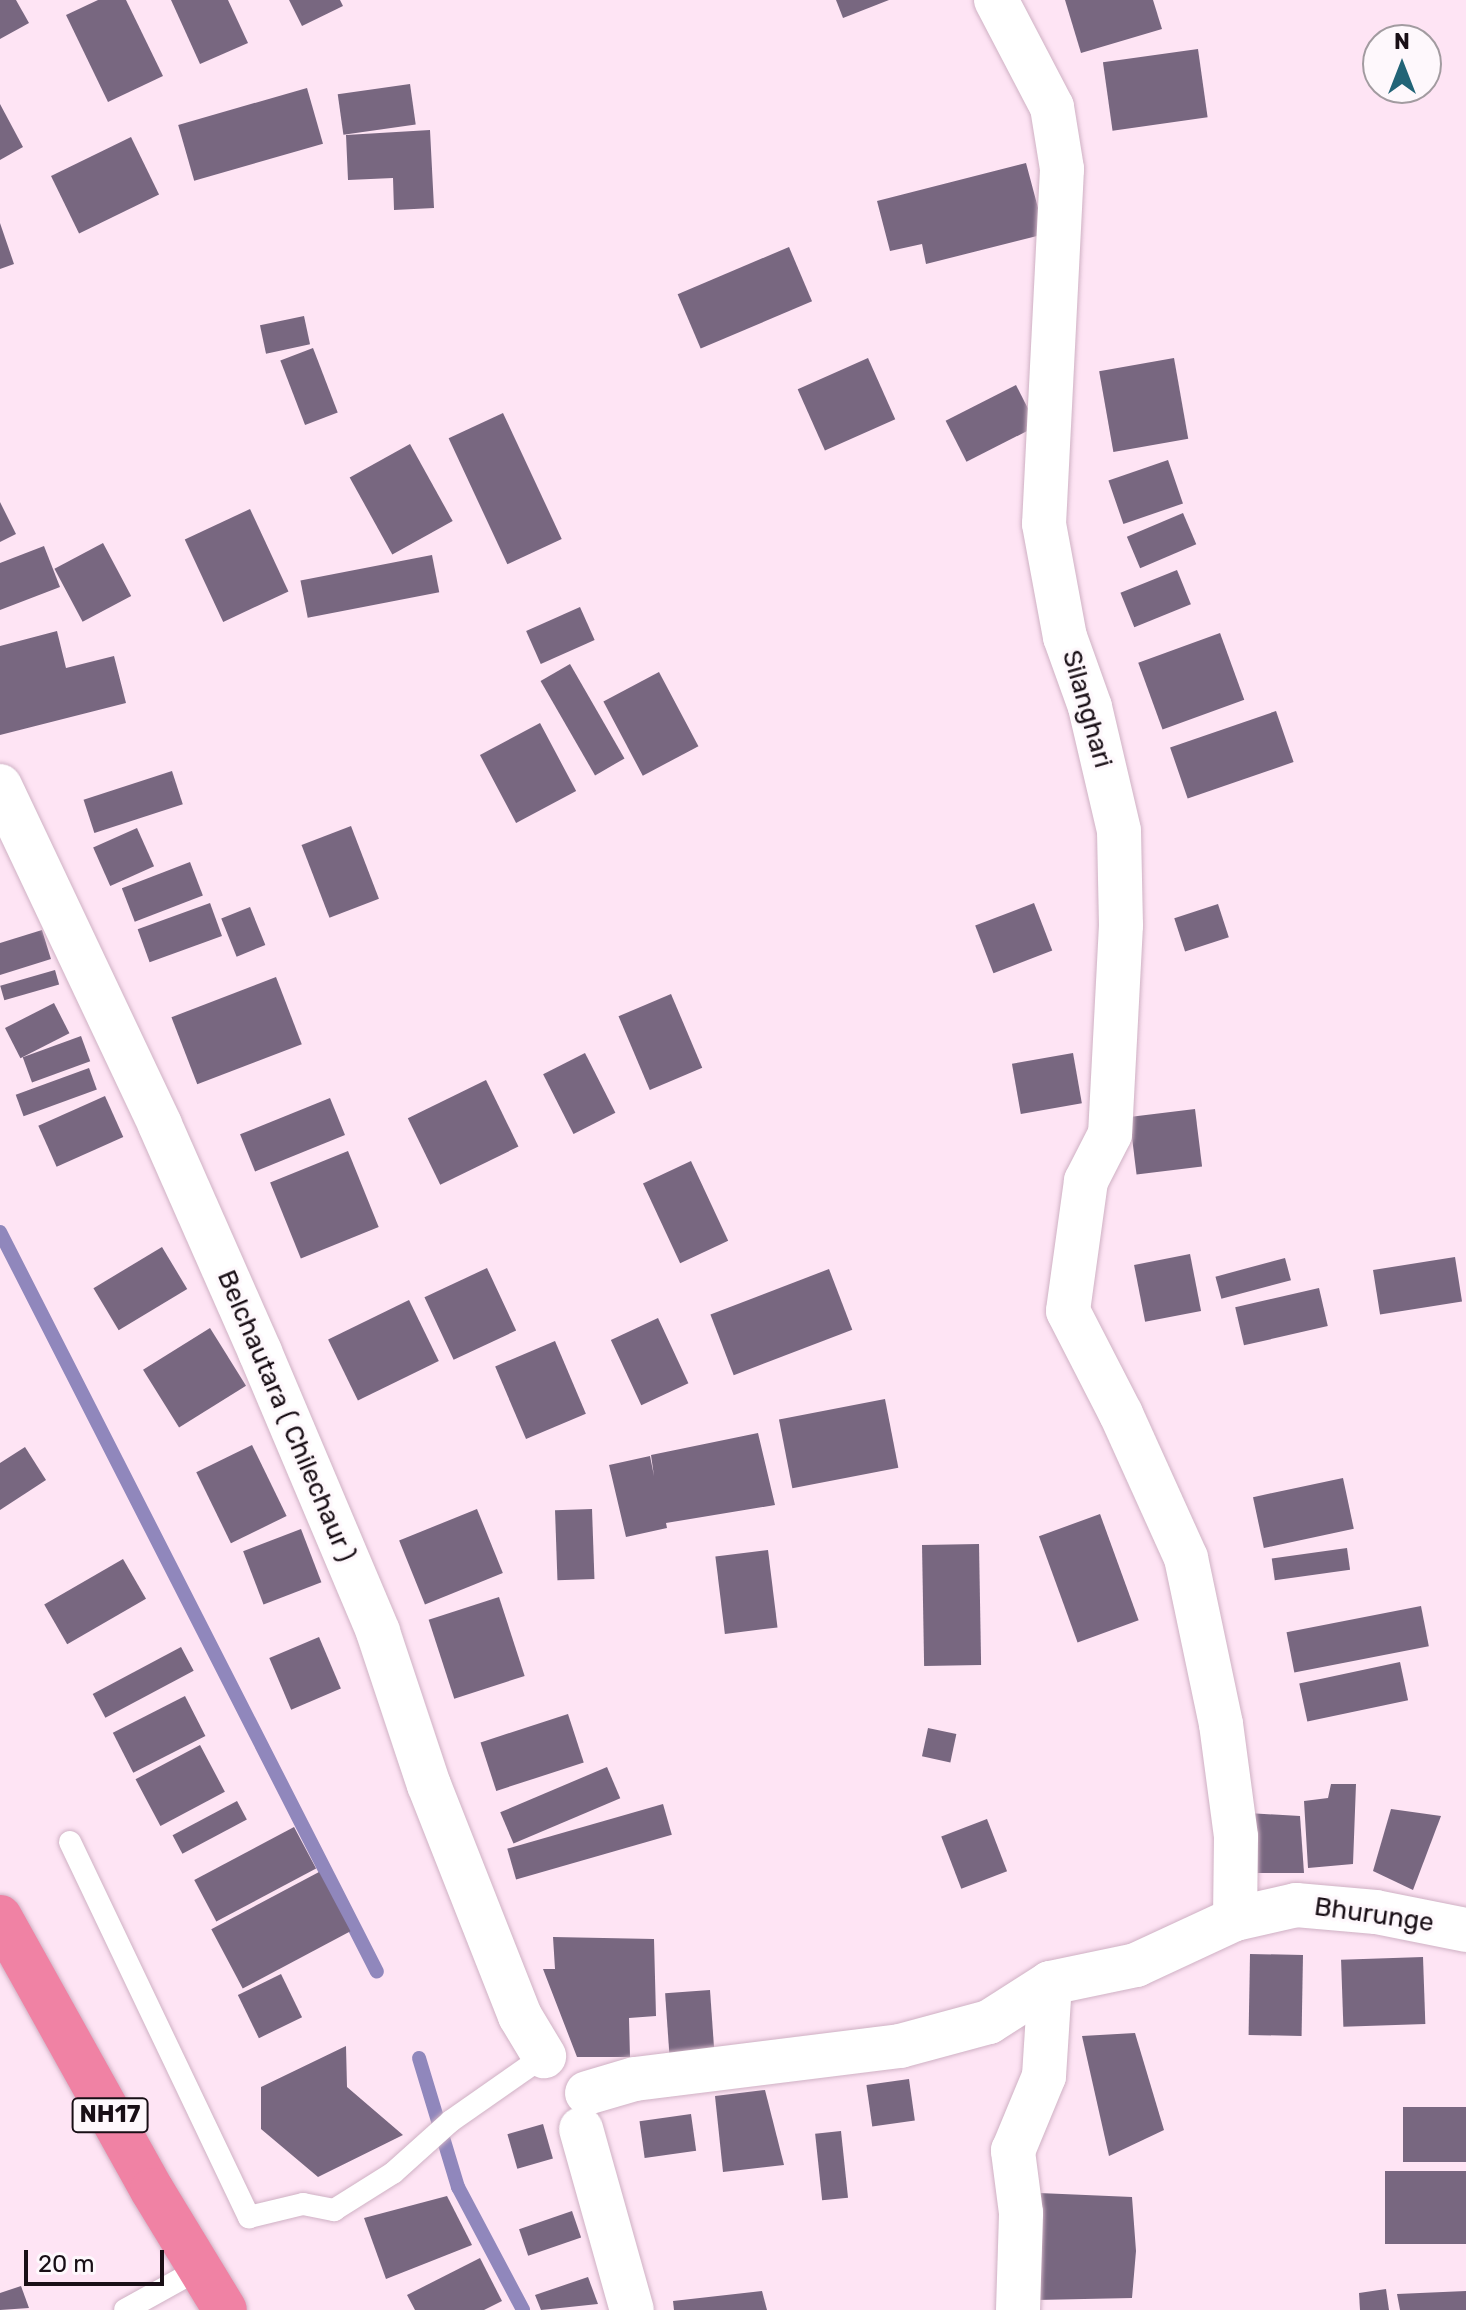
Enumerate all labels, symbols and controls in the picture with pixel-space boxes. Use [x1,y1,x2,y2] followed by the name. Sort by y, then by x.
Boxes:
[1362,24,1442,104] north arrow
[1394,28,1410,55] text: N
[1055,647,1119,771] street label: Silanghari
[210,1265,362,1567] street label: Belchautara ( Chilechaur )
[1312,1891,1436,1939] street label: Bhurunge
[70,2095,150,2135] road number: NH17
[28,2234,168,2284] scale bar
[38,2250,95,2278] text: 20 m

